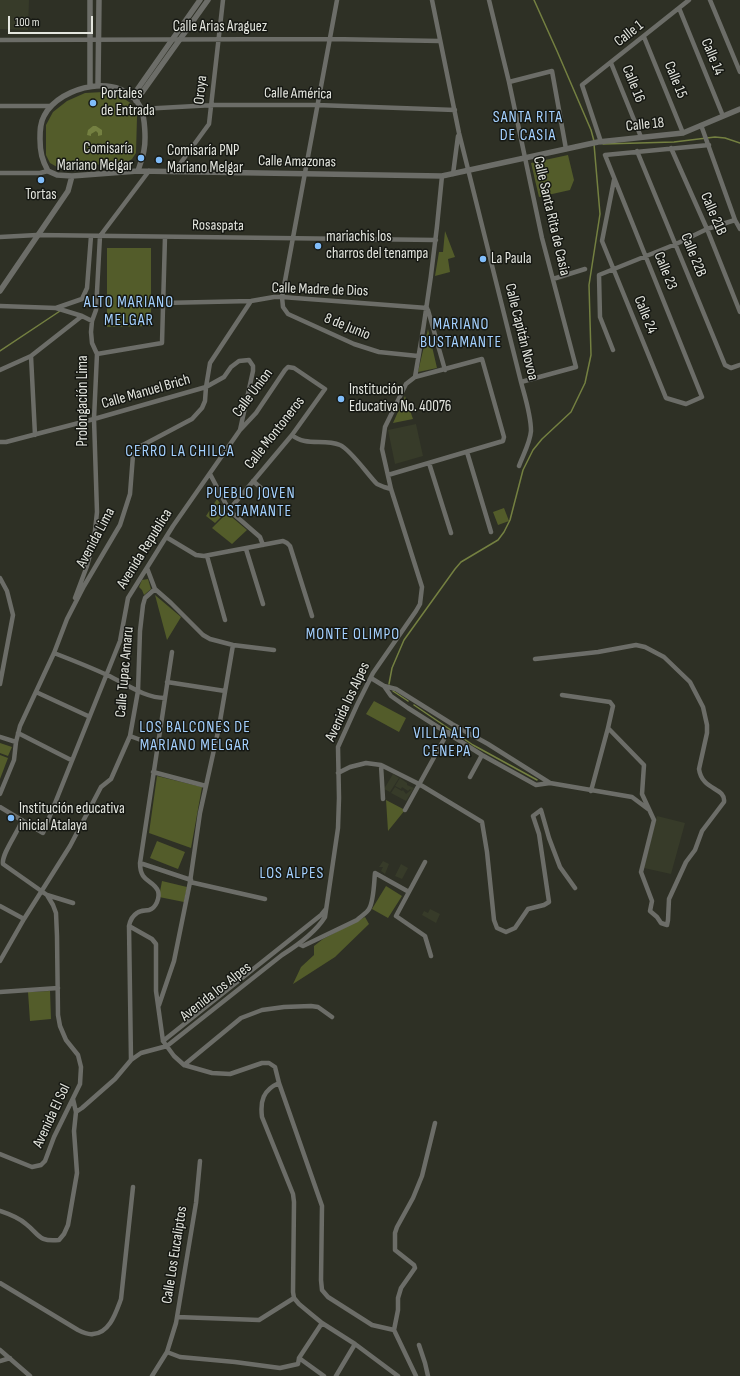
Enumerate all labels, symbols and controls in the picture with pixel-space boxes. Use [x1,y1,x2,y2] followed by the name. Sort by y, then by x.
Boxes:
[10,8,95,34] scale bar
[15,15,40,30] text: 100 m
[611,17,647,51] street label: Calle 1
[173,18,267,36] street label: Calle Arias Araguez
[696,36,728,78] street label: Calle 14
[660,59,690,101] street label: Calle 15
[617,63,649,105] street label: Calle 16
[191,75,211,105] street label: Oroya
[264,84,332,104] street label: Calle América
[101,85,155,120] place label: Portales de Entrada
[88,98,98,108] marker: Portales de Entrada
[493,108,563,146] district label: SANTA RITA DE CASIA
[625,114,665,136] street label: Calle 18
[57,140,133,175] place label: Comisaría Mariano Melgar
[167,142,243,177] place label: Comisaría PNP Mariano Melgar
[258,152,336,172] street label: Calle Amazonas
[136,153,146,163] marker: Comisaría Mariano Melgar
[154,155,164,165] marker: Comisaría PNP Mariano Melgar
[529,155,573,277] street label: Calle Santa Rita de Casia
[36,175,46,185] marker: Tortas
[25,186,57,204] place label: Tortas
[696,190,730,238] street label: Calle 21B
[192,217,244,235] street label: Rosaspata
[326,228,428,263] place label: mariachis los charros del tenampa
[676,230,710,280] street label: Calle 22B
[313,241,323,251] marker: mariachis los charros del tenampa
[649,249,681,293] street label: Calle 23
[491,250,531,268] place label: La Paula
[478,254,488,264] marker: La Paula
[271,279,369,301] street label: Calle Madre de Dios
[500,282,542,382] street label: Calle Capitán Novoa
[84,293,174,331] district label: ALTO MARIANO MELGAR
[629,293,661,337] street label: Calle 24
[321,310,373,344] street label: 8 de Junio
[420,315,502,353] district label: MARIANO BUSTAMANTE
[74,355,92,447] street label: Prolongación Lima
[229,365,277,421] street label: Calle Union
[100,371,192,413] street label: Calle Manuel Brich
[349,381,451,416] place label: Institución Educativa No. 40076
[241,393,309,473] street label: Calle Montoneros
[336,394,346,404] marker: Institución Educativa No. 40076
[125,442,235,462] district label: CERRO LA CHILCA
[206,484,296,522] district label: PUEBLO JOVEN BUSTAMANTE
[73,505,119,571] street label: Avenida Lima
[113,506,177,592] street label: Avenida Republica
[306,625,400,645] district label: MONTE OLIMPO
[112,626,138,718] street label: Calle Tupac Amaru
[322,659,374,745] street label: Avenida los Alpes
[139,718,251,756] district label: LOS BALCONES DE MARIANO MELGAR
[413,724,481,762] district label: VILLA ALTO CENEPA
[19,800,125,835] place label: Institución educativa inicial Atalaya
[6,813,16,823] marker: Institución educativa inicial Atalaya
[260,864,324,884] district label: LOS ALPES
[177,959,255,1025] street label: Avenida los Alpes
[29,1081,75,1151] street label: Avenida El Sol
[158,1205,192,1305] street label: Calle Los Eucaliptos

